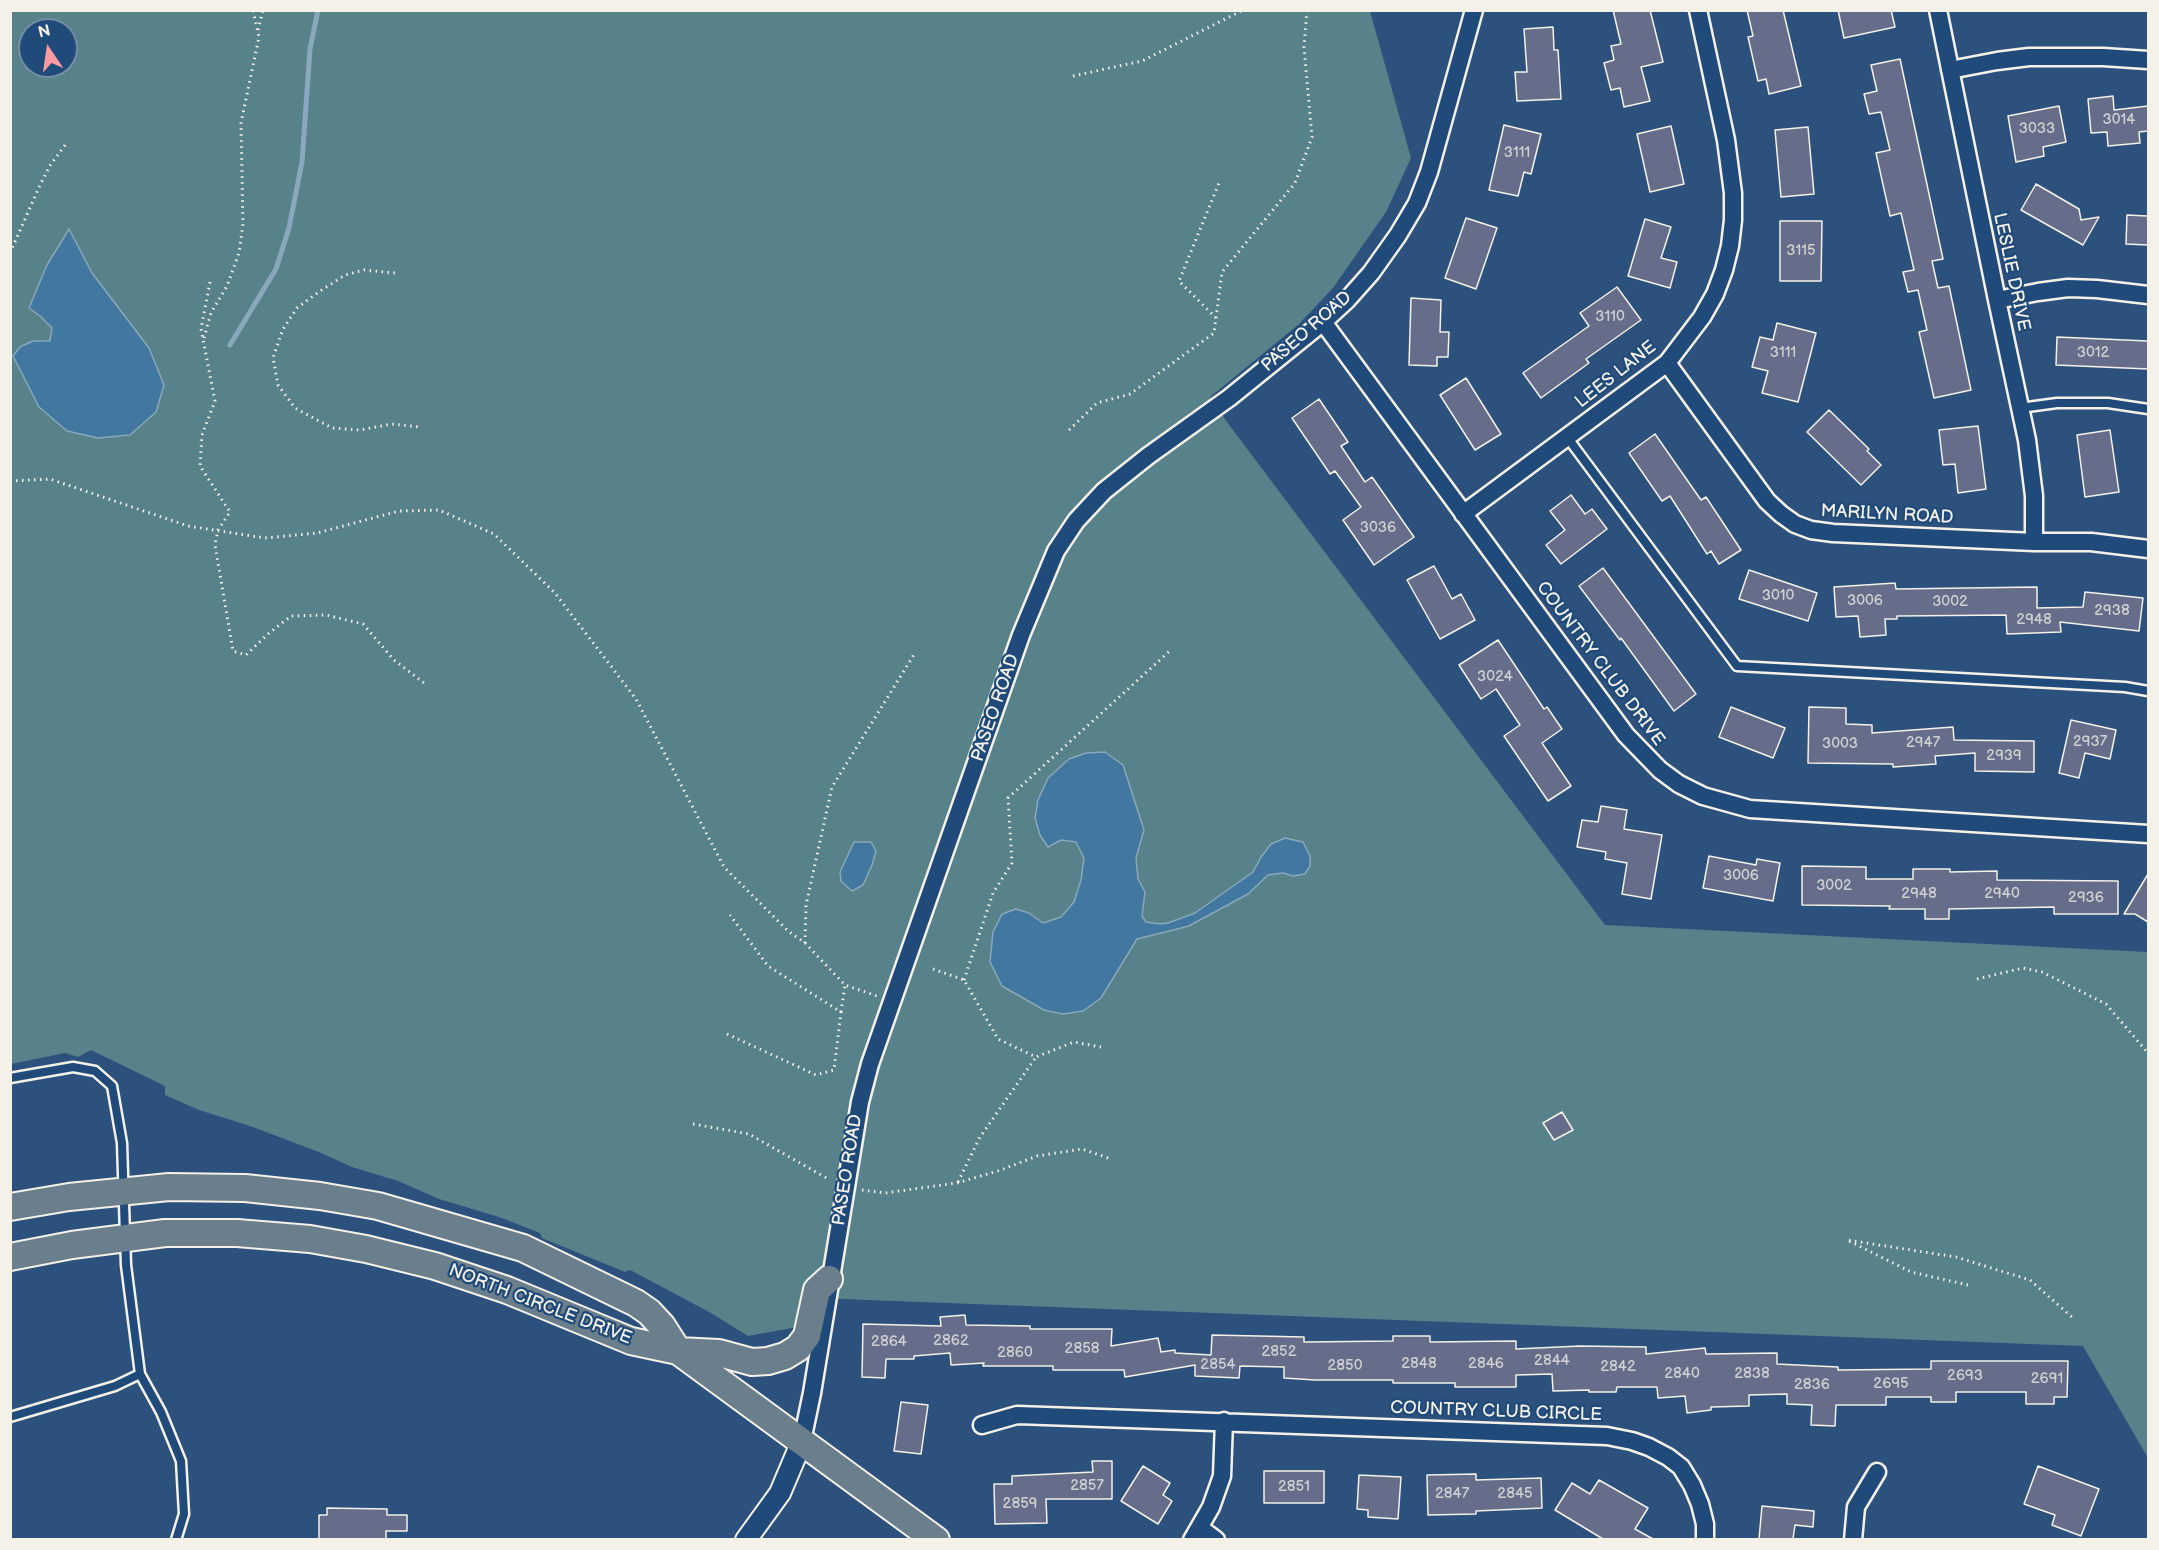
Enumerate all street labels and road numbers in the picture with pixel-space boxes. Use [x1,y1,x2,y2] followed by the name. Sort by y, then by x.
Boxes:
[1988,211,2034,333] street label: LESLIE DRIVE
[1258,287,1356,377] street label: PASEO ROAD
[1571,337,1661,413] street label: LEES LANE
[1820,501,1954,529] street label: MARILYN ROAD
[1531,578,1669,750] street label: COUNTRY CLUB DRIVE
[968,651,1024,765] street label: PASEO ROAD
[829,1113,867,1227] street label: PASEO ROAD
[445,1260,635,1350] street label: NORTH CIRCLE DRIVE
[1390,1398,1602,1426] street label: COUNTRY CLUB CIRCLE

